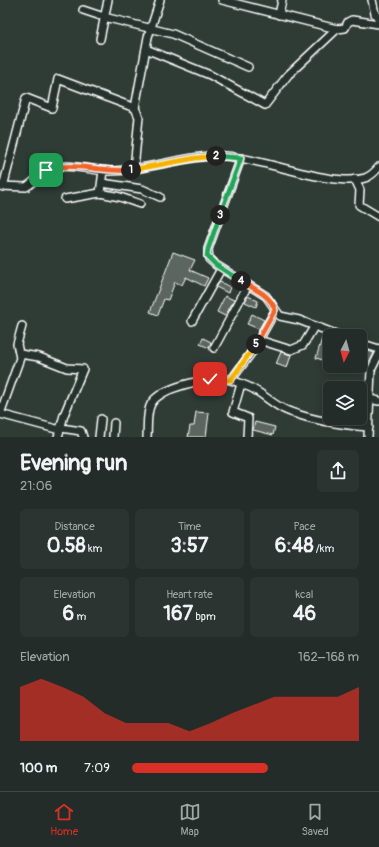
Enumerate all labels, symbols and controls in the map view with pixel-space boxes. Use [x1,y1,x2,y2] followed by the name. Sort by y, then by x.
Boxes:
[206,146,226,166] pin: 2
[213,149,219,162] text: 2
[29,153,63,187] pin
[35,159,57,181] icon: arrive
[121,160,141,180] pin: 1
[129,163,133,176] text: 1
[210,205,230,225] pin: 3
[217,208,223,221] text: 3
[231,271,251,291] pin: 4
[238,274,244,287] text: 4
[323,329,367,373] north arrow
[323,329,367,425] map controls
[246,334,266,354] pin: 5
[253,337,259,350] text: 5
[193,362,227,396] pin
[199,368,221,390] icon: check
[323,381,367,425] button: layers
[20,449,128,477] text: Evening run
[317,450,359,492] button: share
[20,478,52,494] text: 21:06
[54,520,95,533] text: Distance
[178,520,201,533] text: Time
[294,520,315,533] text: Pace
[47,533,86,558] text: 0.58
[171,533,208,558] text: 3:57
[275,533,313,558] text: 6:48
[86,542,102,555] text: km
[313,542,334,555] text: /km
[54,588,95,601] text: Elevation
[166,588,213,601] text: Heart rate
[296,588,313,601] text: kcal
[63,601,74,626] text: 6
[163,601,193,626] text: 167
[293,601,316,626] text: 46
[74,610,86,623] text: m
[193,610,216,623] text: bpm
[20,649,70,665] text: Elevation
[298,649,359,665] text: 162–168 m
[20,760,57,776] text: 100 m
[84,760,110,776] text: 7:09
[50,801,78,838] tab: Home
[179,801,201,838] tab: Map
[301,801,329,838] tab: Saved

